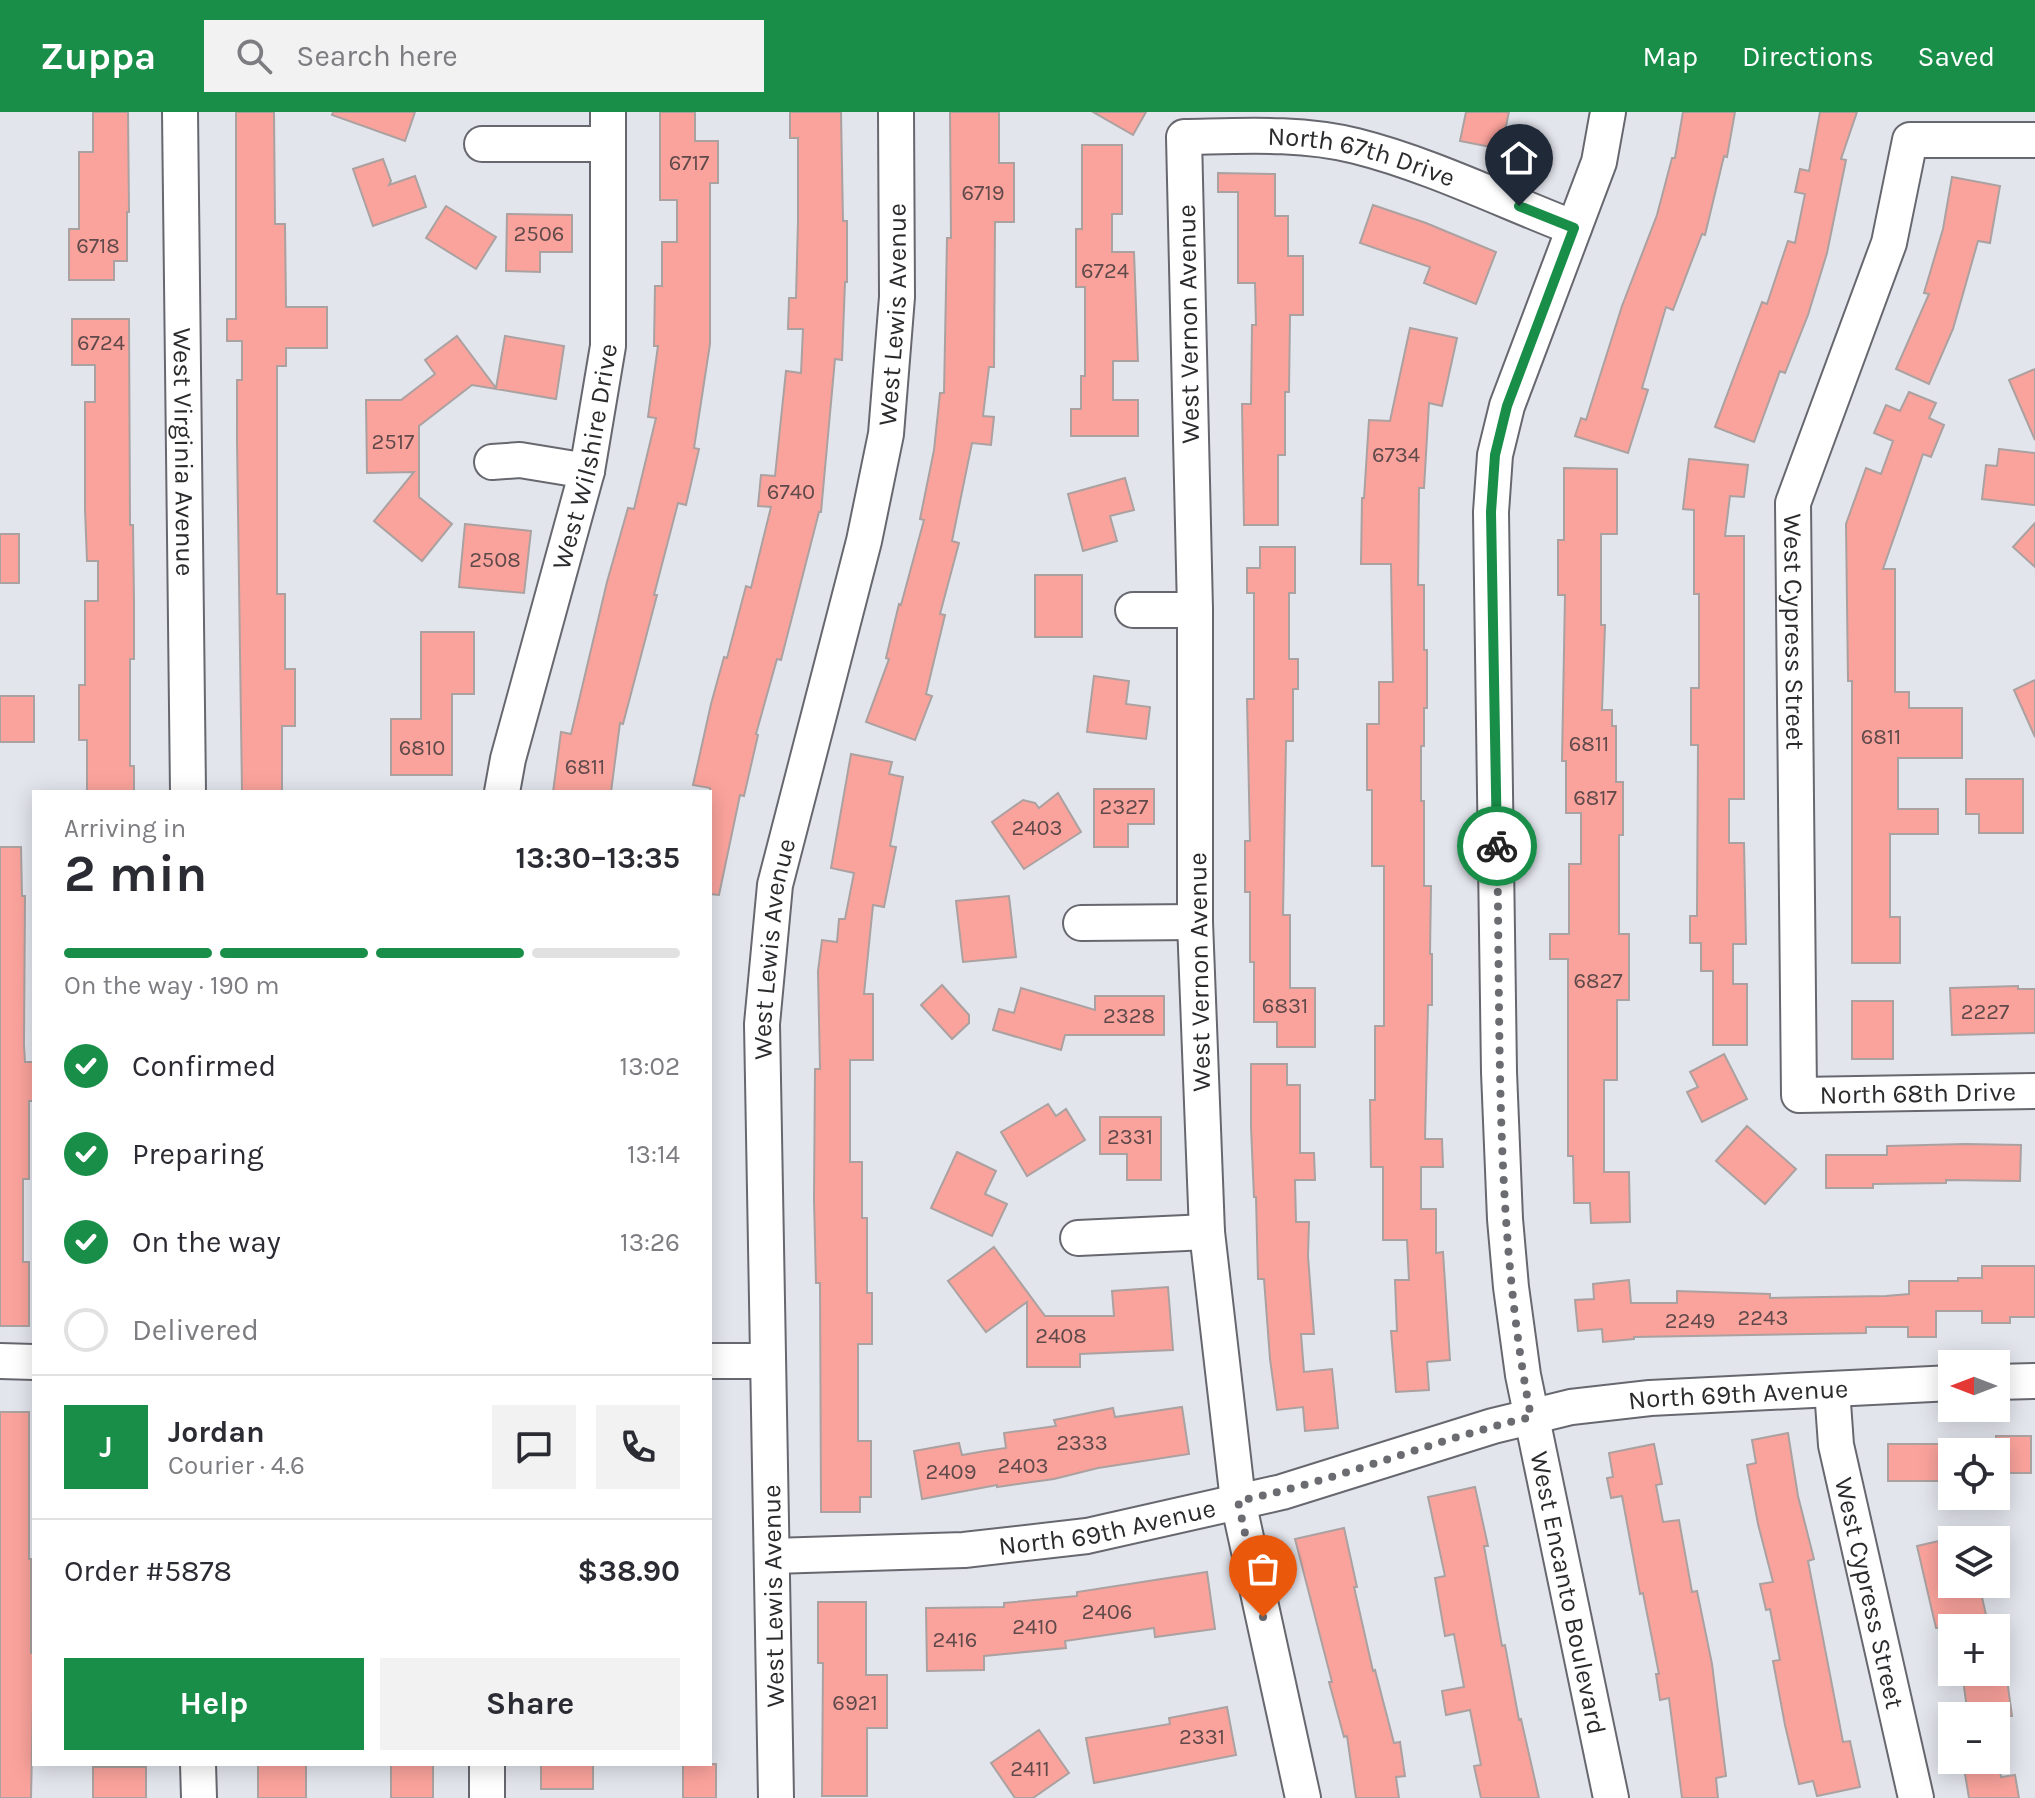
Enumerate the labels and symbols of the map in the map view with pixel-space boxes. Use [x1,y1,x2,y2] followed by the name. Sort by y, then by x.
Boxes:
[1267,121,1459,194] street label: North 67th Drive
[1485,124,1553,206] pin
[669,150,709,176] house number: 6717
[962,180,1004,206] house number: 6719
[872,203,913,427] street label: West Lewis Avenue
[1171,204,1206,444] street label: West Vernon Avenue
[514,221,564,247] house number: 2506
[76,233,120,259] house number: 6718
[1081,258,1129,284] house number: 6724
[167,327,200,577] street label: West Virginia Avenue
[77,330,125,356] house number: 6724
[546,341,624,573] street label: West Wilshire Drive
[372,429,414,455] house number: 2517
[1372,442,1420,468] house number: 6734
[767,479,815,505] house number: 6740
[1777,513,1811,750] street label: West Cypress Street
[469,547,521,573] house number: 2508
[1861,724,1901,750] house number: 6811
[1569,731,1609,757] house number: 6811
[399,735,445,761] house number: 6810
[565,754,605,780] house number: 6811
[1573,785,1617,811] house number: 6817
[1100,794,1148,820] house number: 2327
[1457,806,1537,886] courier
[1011,815,1063,841] house number: 2403
[747,835,802,1060] street label: West Lewis Avenue
[1182,852,1217,1092] street label: West Vernon Avenue
[1573,968,1623,994] house number: 6827
[1262,993,1308,1019] house number: 6831
[1961,999,2009,1025] house number: 2227
[1103,1003,1155,1029] house number: 2328
[1819,1076,2016,1111] street label: North 68th Drive
[1107,1124,1153,1150] house number: 2331
[1738,1305,1788,1331] house number: 2243
[1665,1308,1715,1334] house number: 2249
[1035,1323,1087,1349] house number: 2408
[1938,1350,2010,1422] north arrow
[1627,1373,1849,1416] street label: North 69th Avenue
[1056,1430,1108,1456] house number: 2333
[1523,1449,1612,1737] street label: West Encanto Boulevard
[997,1453,1049,1479] house number: 2403
[926,1459,976,1485] house number: 2409
[1828,1475,1910,1712] street label: West Cypress Street
[756,1484,791,1708] street label: West Lewis Avenue
[997,1492,1219,1562] street label: North 69th Avenue
[1229,1535,1297,1617] pin
[1082,1599,1132,1625] house number: 2406
[1012,1614,1058,1640] house number: 2410
[933,1627,977,1653] house number: 2416
[832,1690,878,1716] house number: 6921
[1179,1724,1225,1750] house number: 2331
[1010,1756,1050,1782] house number: 2411

